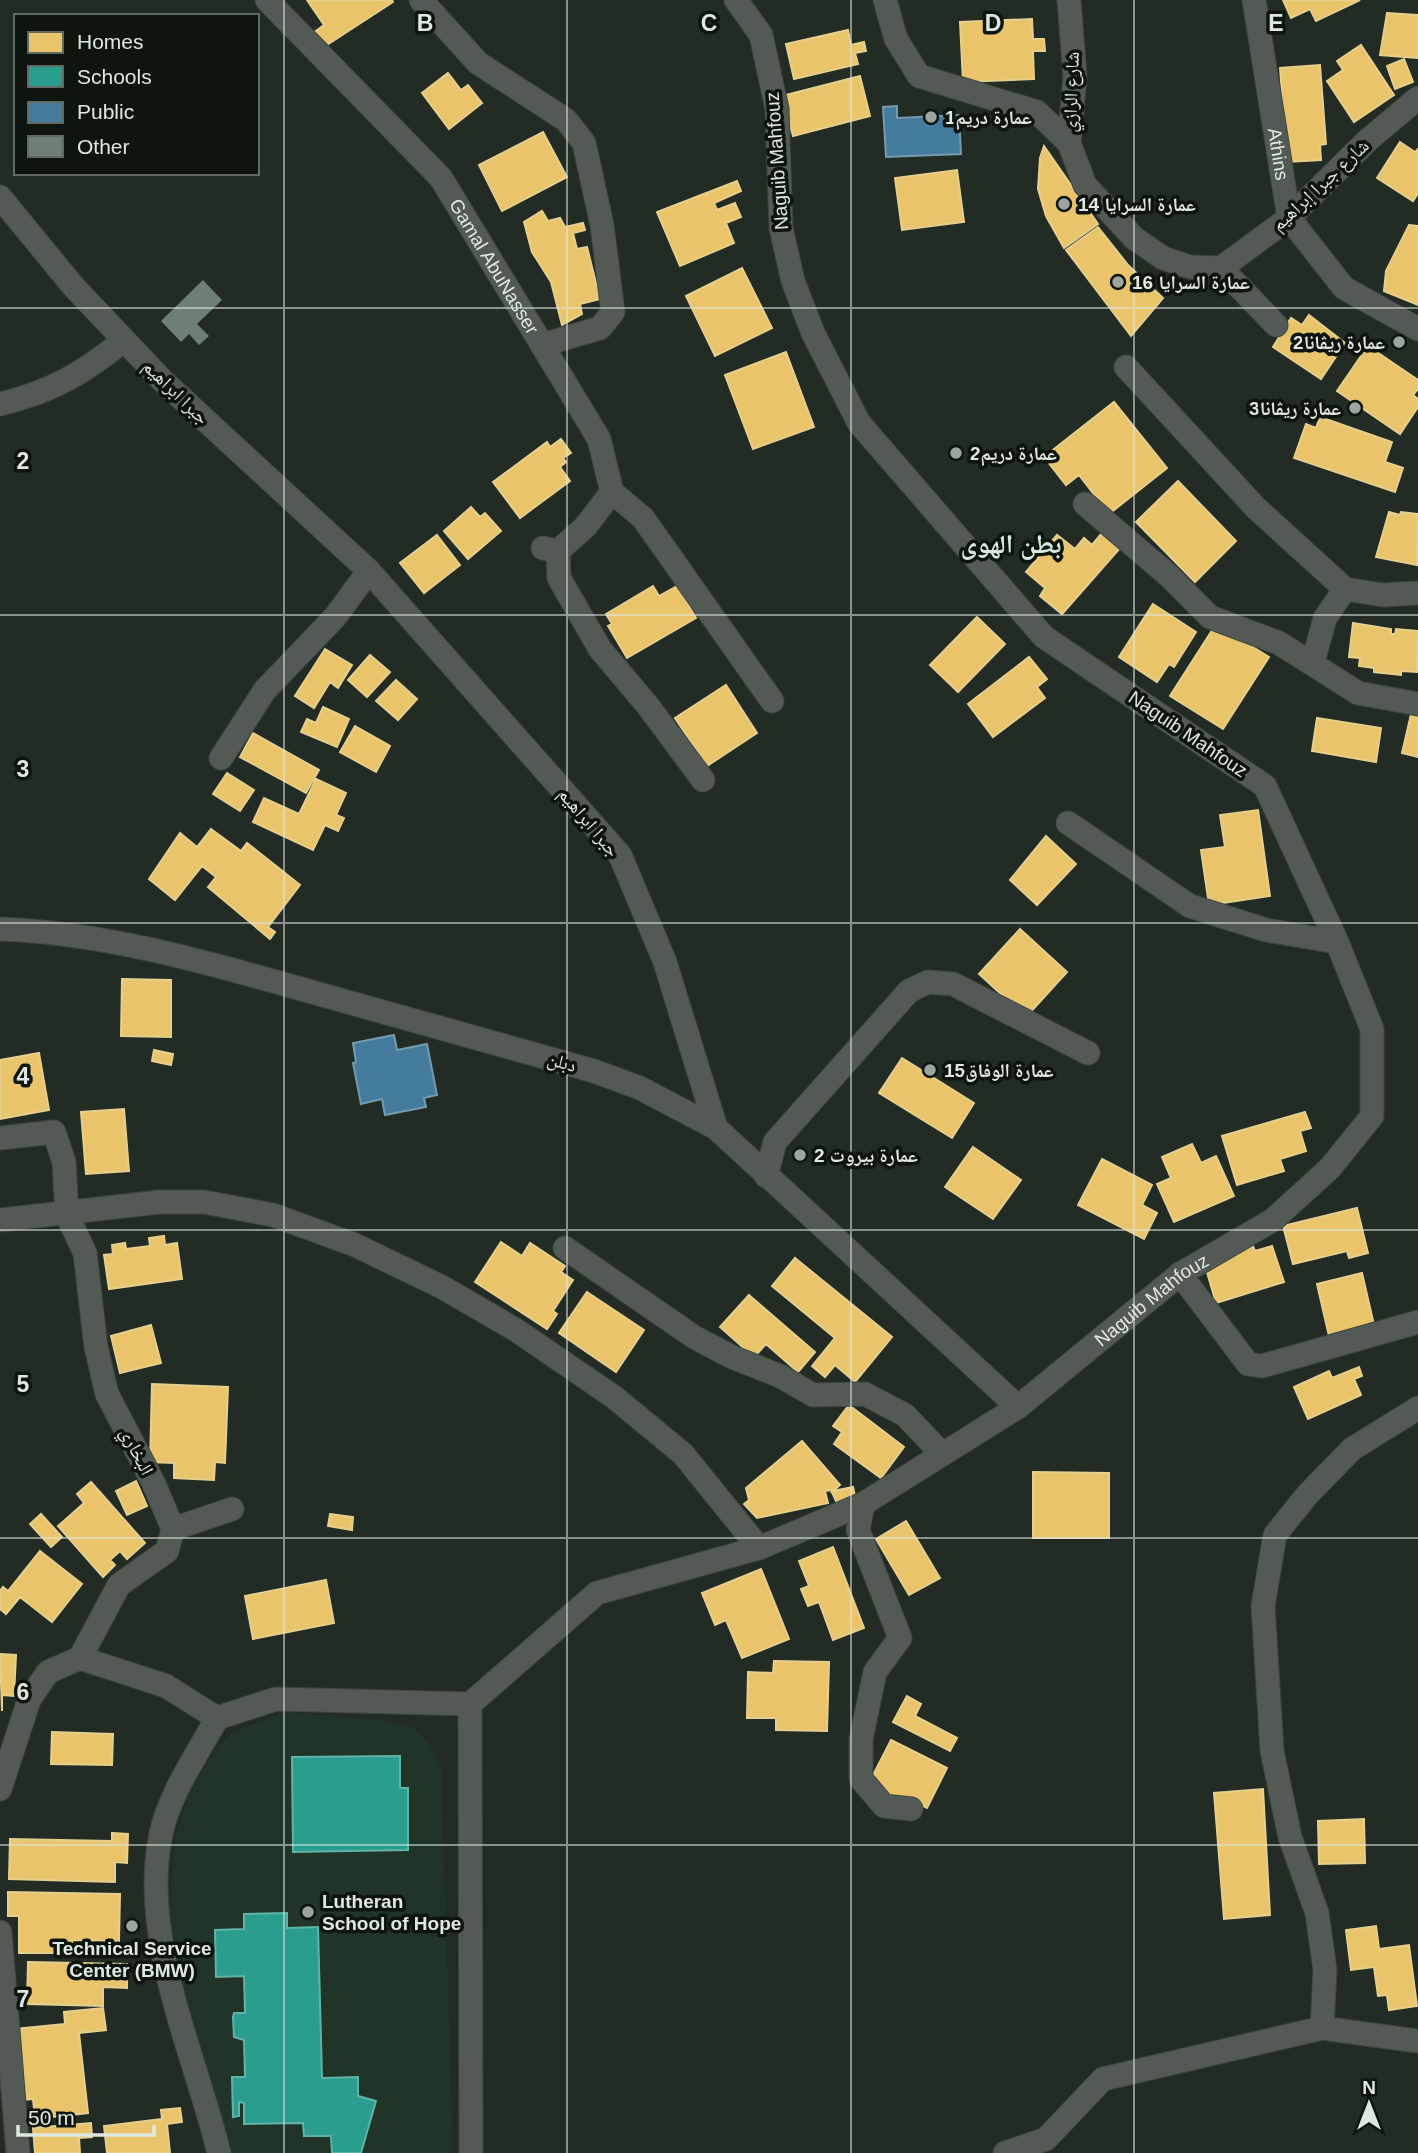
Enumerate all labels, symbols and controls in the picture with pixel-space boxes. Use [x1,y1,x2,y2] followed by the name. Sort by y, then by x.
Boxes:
[417,10,433,36] text: B
[701,10,717,36] text: C
[985,10,1001,36] text: D
[1268,10,1284,36] text: E
[14,14,259,175] legend
[77,30,144,53] text: Homes
[1059,51,1088,133] street label: شارع الرازي
[77,65,152,88] text: Schools
[762,91,792,231] street label: Naguib Mahfouz
[77,100,134,123] text: Public
[945,107,1032,130] place label: عمارة دريم1
[923,109,939,125] marker: عمارة دريم1
[1264,126,1293,182] street label: Athins
[77,135,130,158] text: Other
[1267,135,1375,237] street label: شارع جبرا إبراهيم
[1078,194,1196,215] place label: عمارة السرايا 14
[445,195,544,338] street label: Gamal AbuNasser
[1056,196,1072,212] marker: عمارة السرايا 14
[1132,272,1250,293] place label: عمارة السرايا 16
[1110,274,1126,290] marker: عمارة السرايا 16
[1293,332,1385,353] place label: عمارة ريڤانا2
[1391,334,1407,350] marker: عمارة ريڤانا2
[137,355,213,430] street label: جبرا ابراهيم
[1249,398,1341,419] place label: عمارة ريڤانا3
[1347,400,1363,416] marker: عمارة ريڤانا3
[970,443,1057,466] place label: عمارة دريم2
[948,445,964,461] marker: عمارة دريم2
[17,448,29,474] text: 2
[961,529,1061,560] district label: بطن الهوى
[1125,687,1251,781] street label: Naguib Mahfouz
[17,756,29,782] text: 3
[553,783,624,862] street label: جبرا ابراهيم
[545,1048,579,1077] street label: دبلن
[944,1060,1054,1082] place label: عمارة الوفاق15
[922,1062,938,1078] marker: عمارة الوفاق15
[17,1063,30,1089] text: 4
[814,1145,918,1166] place label: عمارة بيروت 2
[792,1147,808,1163] marker: عمارة بيروت 2
[1090,1249,1212,1350] street label: Naguib Mahfouz
[17,1371,30,1397] text: 5
[112,1424,158,1481] street label: البخاري
[17,1679,29,1705] text: 6
[322,1891,461,1934] place label: Lutheran School of Hope
[300,1904,316,1920] marker: Lutheran School of Hope
[124,1918,140,1934] marker: Technical Service Center (BMW)
[52,1938,212,1981] place label: Technical Service Center (BMW)
[17,1986,29,2012] text: 7
[1334,2069,1404,2139] north arrow
[1362,2077,1376,2098] text: N
[18,2094,154,2138] scale bar
[28,2106,75,2129] text: 50 m

